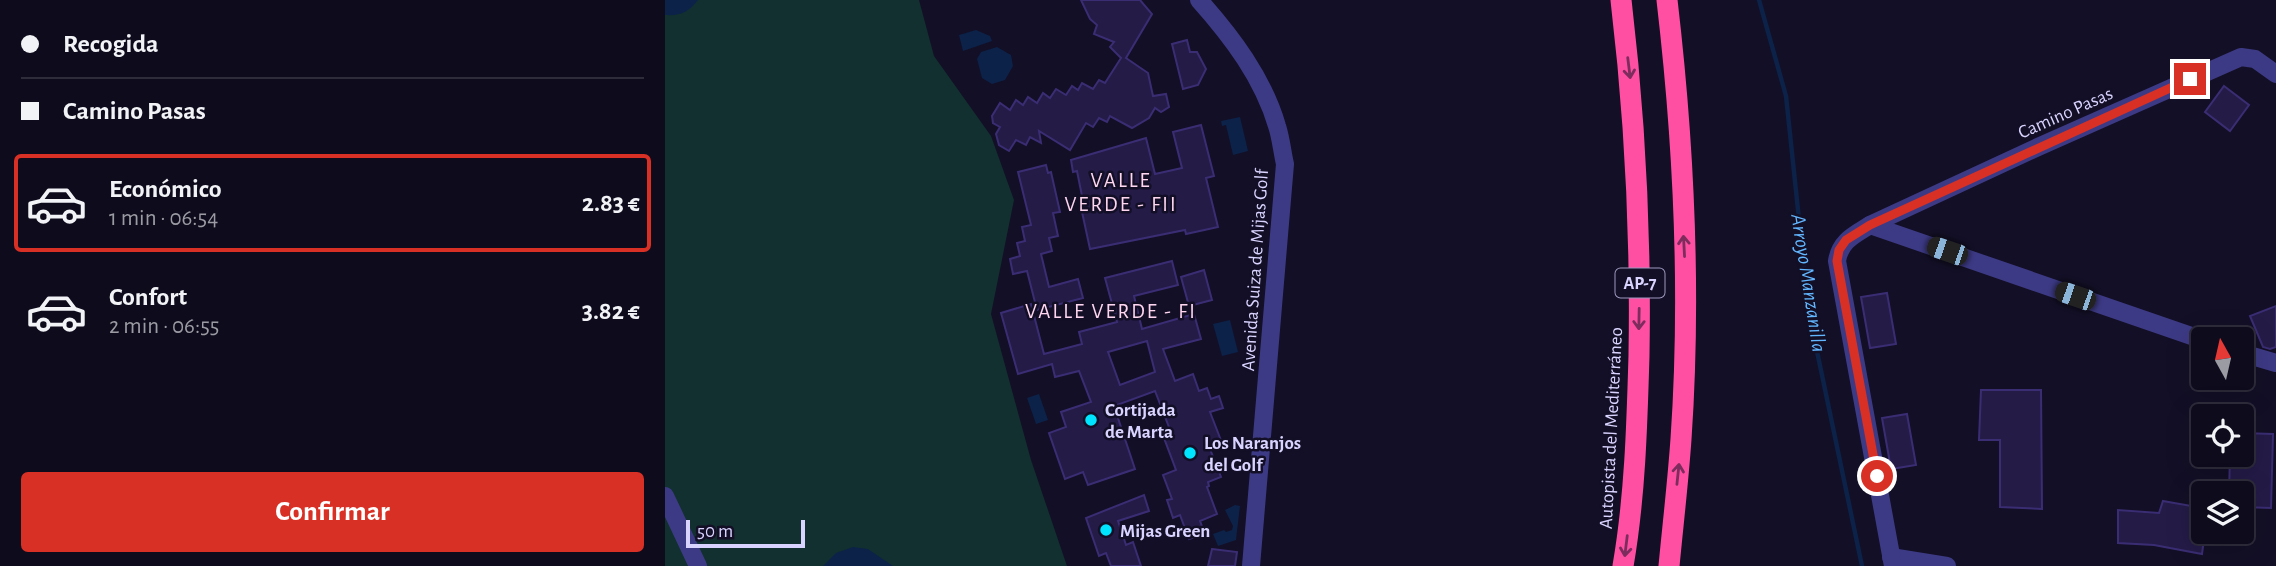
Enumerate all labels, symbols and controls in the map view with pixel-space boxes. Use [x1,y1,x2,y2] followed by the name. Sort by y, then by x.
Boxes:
[63,31,159,57] text: Recogida
[1623,56,1636,79] one-way arrow
[2174,63,2206,95] route end
[2015,84,2116,143] street label: Camino Pasas
[63,98,206,124] text: Camino Pasas
[1239,167,1272,372] street label: Avenida Suiza de Mijas Golf
[1064,170,1178,215] district label: VALLE VERDE - FII
[25,172,88,235] icon: car
[109,176,222,202] text: Económico
[582,190,640,216] text: 2.83 €
[109,207,218,230] text: 1 min · 06:54
[1787,211,1830,354] water label: Arroyo Manzanilla
[1924,234,1971,268] car
[1678,235,1691,258] one-way arrow
[1615,268,1665,298] road number: AP-7
[2052,279,2099,313] car
[25,280,88,343] icon: car
[109,284,187,310] text: Confort
[582,298,640,324] text: 3.82 €
[1025,301,1197,322] district label: VALLE VERDE - FI
[1633,308,1646,331] one-way arrow
[109,315,219,338] text: 2 min · 06:55
[1597,327,1626,529] street label: Autopista del Mediterráneo
[2191,327,2254,390] north arrow
[2191,327,2254,544] map controls
[1105,401,1176,442] place label: Cortijada de Marta
[2191,404,2254,467] button: locate
[1083,412,1099,428] marker: Cortijada de Marta
[1204,434,1301,475] place label: Los Naranjos del Golf
[1182,445,1198,461] marker: Los Naranjos del Golf
[1861,460,1893,492] route start
[1672,463,1685,486] one-way arrow
[21,472,644,552] button: Confirmar
[2191,481,2254,544] button: layers
[686,517,805,549] scale bar
[697,522,733,541] text: 50 m
[1098,522,1114,538] marker: Mijas Green
[1120,522,1210,541] place label: Mijas Green
[1619,535,1632,557] one-way arrow

